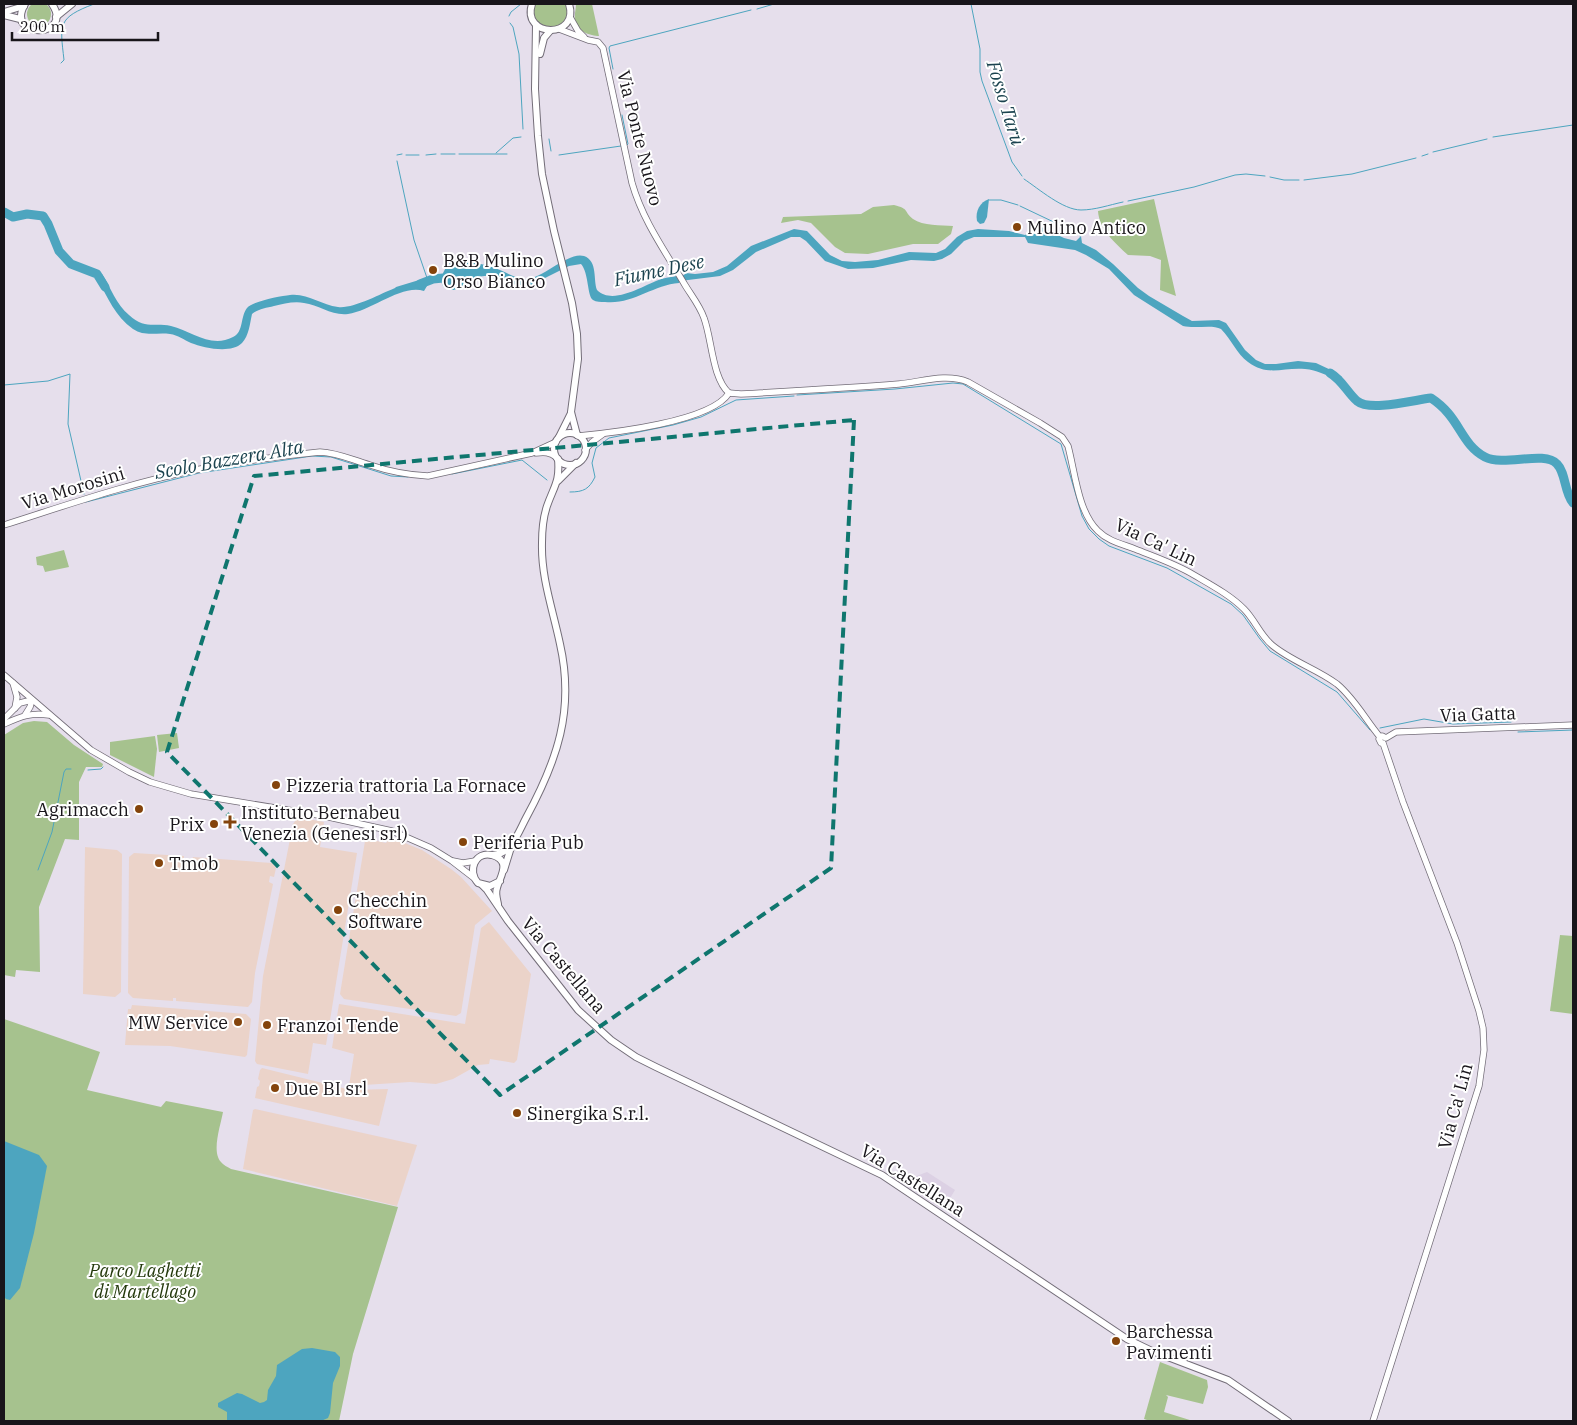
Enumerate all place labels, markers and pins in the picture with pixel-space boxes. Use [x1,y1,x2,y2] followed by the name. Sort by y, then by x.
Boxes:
[1027,216,1146,239] place label: Mulino Antico
[1011,221,1023,233] marker: Mulino Antico
[443,249,545,293] place label: B&B Mulino Orso Bianco
[427,264,439,276] marker: B&B Mulino Orso Bianco
[286,774,526,797] place label: Pizzeria trattoria La Fornace
[270,779,282,791] marker: Pizzeria trattoria La Fornace
[37,798,129,821] place label: Agrimacch
[241,801,408,845] place label: Instituto Bernabeu Venezia (Genesi srl)
[133,803,145,815] marker: Agrimacch
[169,813,204,836] place label: Prix
[223,815,237,829] marker: Instituto Bernabeu Venezia (Genesi srl)
[208,818,220,830] marker: Prix
[473,831,584,854] place label: Periferia Pub
[457,836,469,848] marker: Periferia Pub
[169,852,219,875] place label: Tmob
[153,857,165,869] marker: Tmob
[348,889,427,933] place label: Checchin Software
[332,904,344,916] marker: Checchin Software
[128,1011,228,1034] place label: MW Service
[277,1014,399,1037] place label: Franzoi Tende
[232,1016,244,1028] marker: MW Service
[261,1019,273,1031] marker: Franzoi Tende
[285,1077,367,1100] place label: Due BI srl
[269,1082,281,1094] marker: Due BI srl
[527,1102,649,1125] place label: Sinergika S.r.l.
[511,1107,523,1119] marker: Sinergika S.r.l.
[1126,1320,1213,1364] place label: Barchessa Pavimenti
[1110,1335,1122,1347] marker: Barchessa Pavimenti

